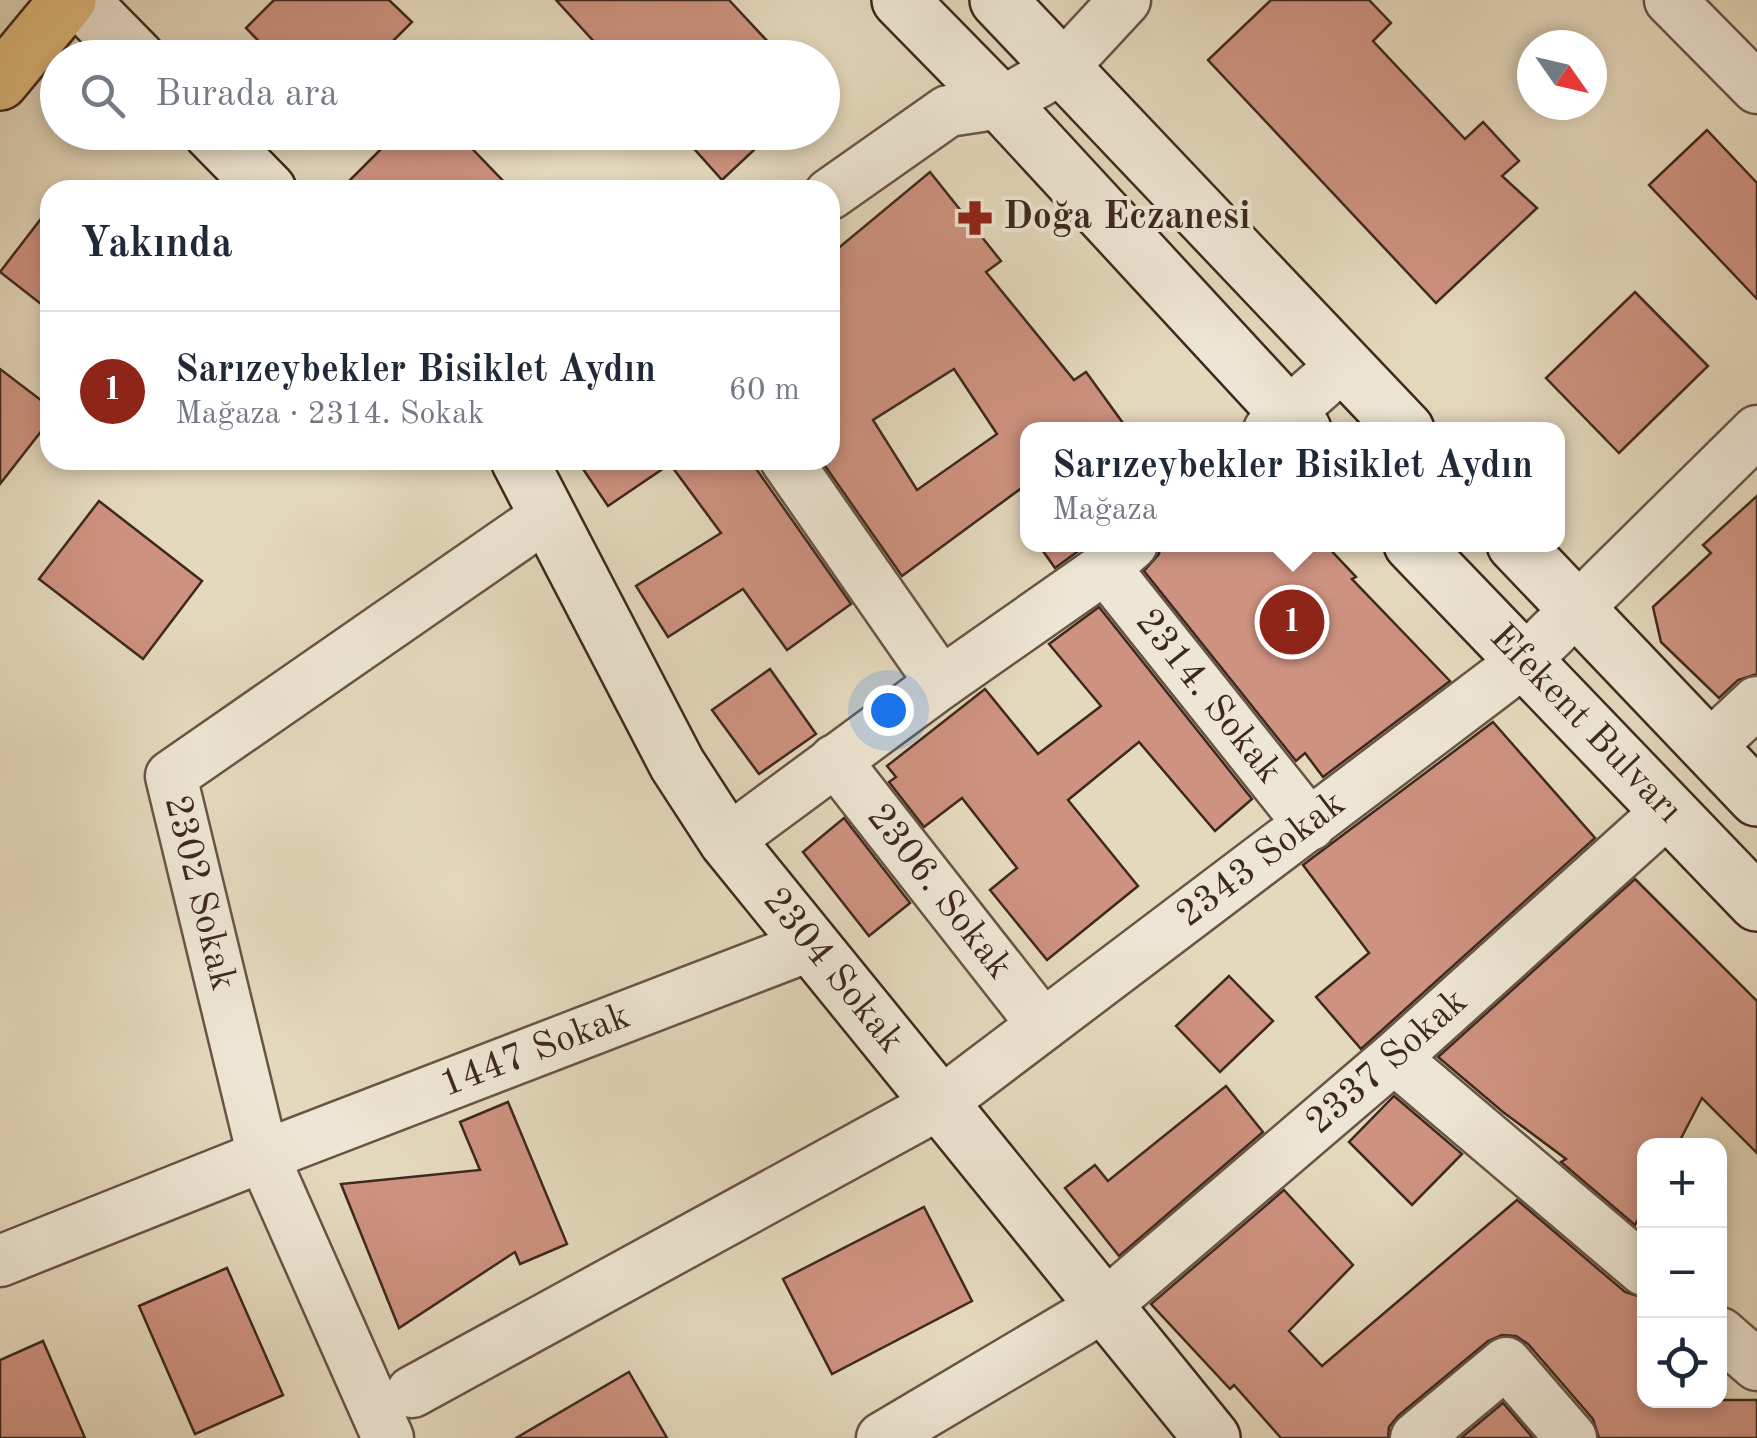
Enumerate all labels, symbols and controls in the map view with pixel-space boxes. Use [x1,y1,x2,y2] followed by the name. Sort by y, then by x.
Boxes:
[1517,30,1607,120] north arrow
[40,40,840,150] search box
[75,68,130,123] icon: search
[155,76,338,114] text: Burada ara
[956,199,994,237] pharmacy icon: Doğa Eczanesi
[1003,199,1250,237] place label: Doğa Eczanesi
[80,224,233,266] text: Yakında
[175,352,656,390] text: Sarızeybekler Bisiklet Aydın
[103,375,122,407] text: 1
[729,375,800,407] text: 60 m
[175,399,484,431] text: Mağaza · 2314. Sokak
[1020,422,1565,552] popup
[1052,448,1533,486] text: Sarızeybekler Bisiklet Aydın
[1052,495,1158,527] text: Mağaza
[1260,584,1324,660] pin: 1
[1123,601,1291,793] street label: 2314. Sokak
[1482,618,1688,831] street label: Efekent Bulvarı
[863,685,914,736] your location
[1170,785,1353,935] street label: 2343 Sokak
[156,792,242,994] street label: 2302 Sokak
[859,798,1019,987] street label: 2306. Sokak
[755,882,910,1060] street label: 2304 Sokak
[1300,982,1475,1142] street label: 2337 Sokak
[435,998,635,1105] street label: 1447 Sokak
[1637,1138,1727,1408] map controls
[1637,1138,1727,1228] button: +
[1637,1228,1727,1318] button: −
[1637,1318,1727,1408] button: locate

